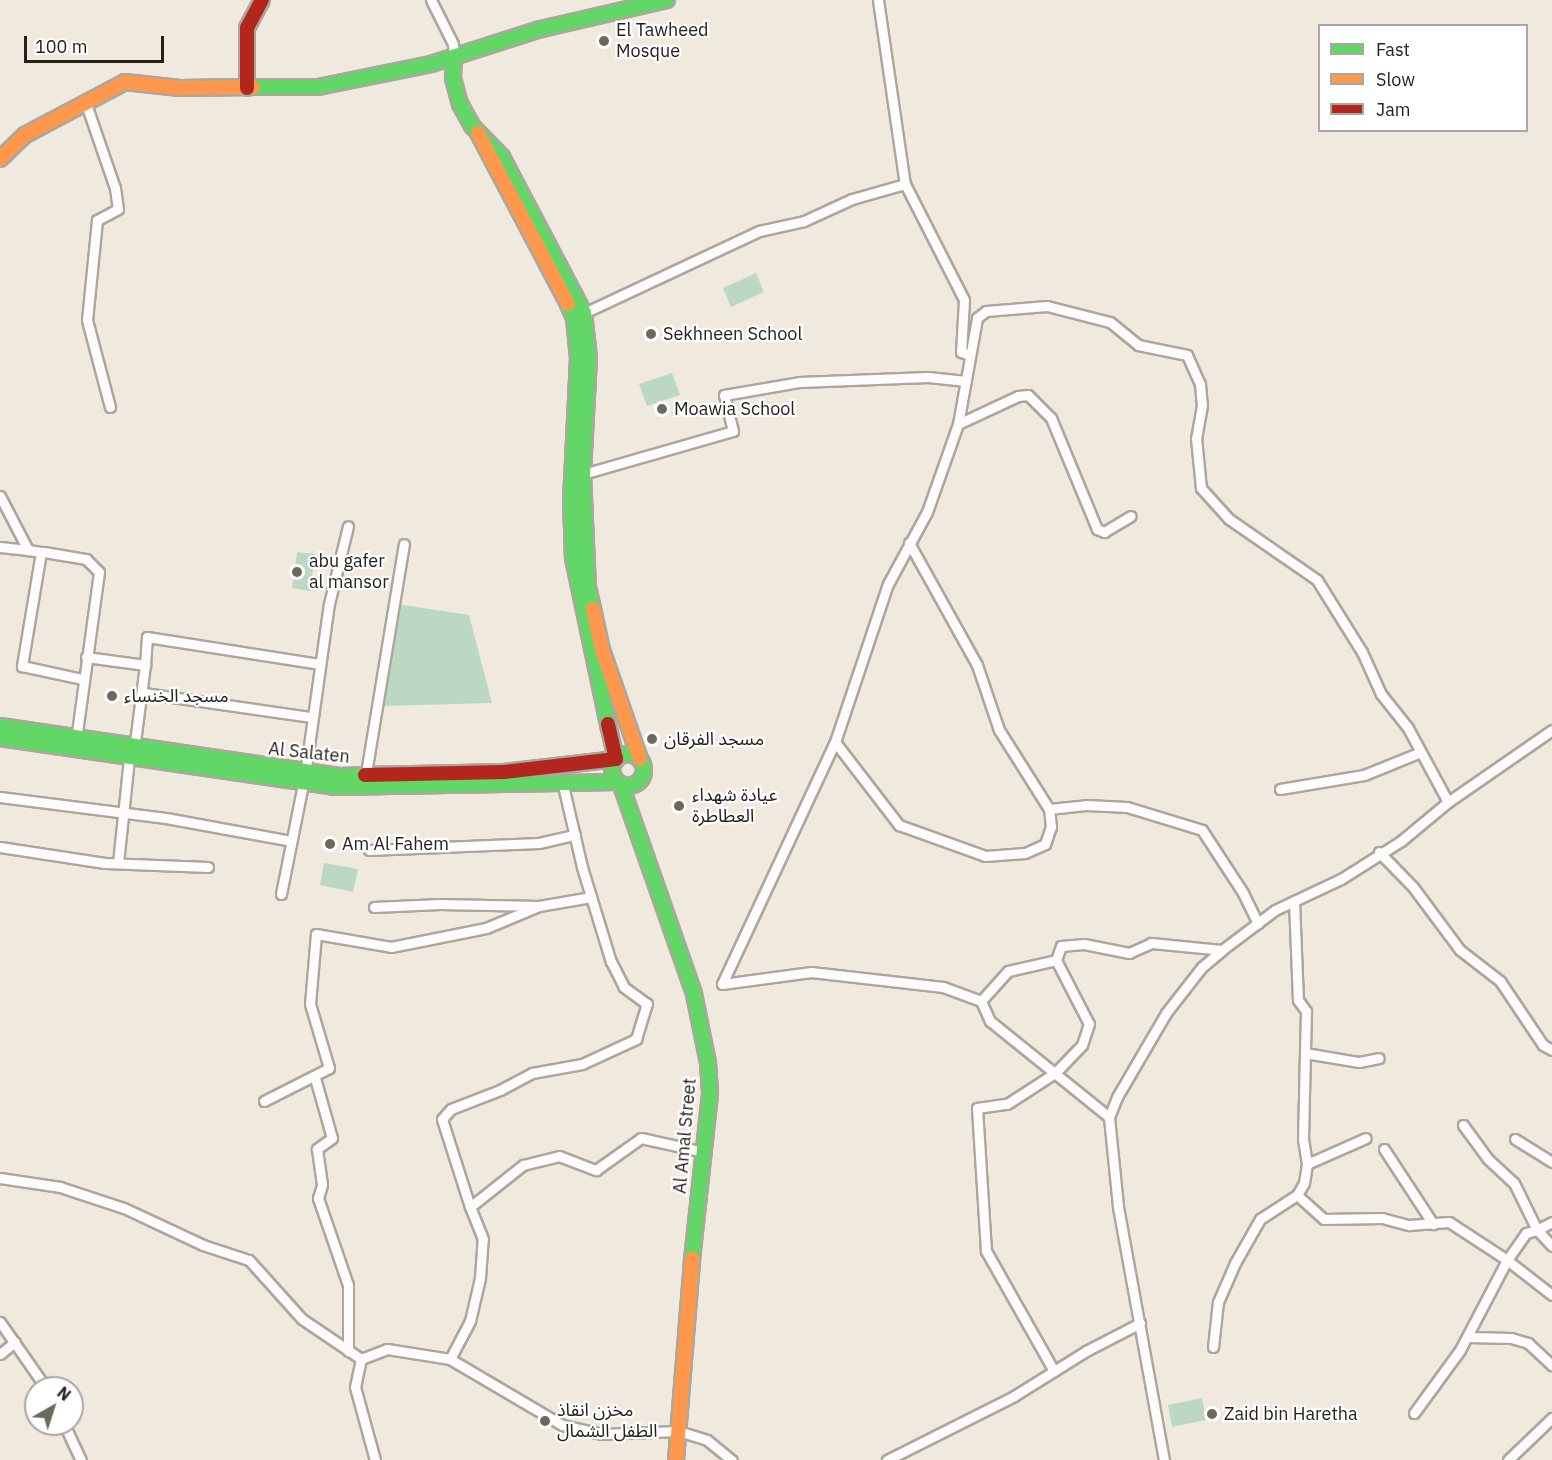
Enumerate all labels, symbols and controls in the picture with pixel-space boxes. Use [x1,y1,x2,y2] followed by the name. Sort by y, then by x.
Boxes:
[616,20,708,63] place label: El Tawheed Mosque
[27,24,166,62] scale bar
[1318,24,1528,132] legend
[597,34,611,48] marker: El Tawheed Mosque
[35,35,87,58] text: 100 m
[1376,38,1410,61] text: Fast
[1376,68,1415,91] text: Slow
[1376,98,1411,121] text: Jam
[663,323,802,345] place label: Sekhneen School
[644,327,658,341] marker: Sekhneen School
[674,398,795,420] place label: Moawia School
[655,402,669,416] marker: Moawia School
[309,551,389,594] place label: abu gafer al mansor
[290,565,304,579] marker: abu gafer al mansor
[124,685,229,707] place label: مسجد الخنساء
[105,689,119,703] marker: مسجد الخنساء
[664,728,764,750] place label: مسجد الفرقان
[645,732,659,746] marker: مسجد الفرقان
[267,738,351,768] street label: Al Salaten
[692,785,778,828] place label: عيادة شهداء العطاطرة
[670,797,688,815] marker: عيادة شهداء العطاطرة
[342,833,449,855] place label: Am Al Fahem
[323,837,337,851] marker: Am Al Fahem
[669,1077,701,1195] street label: Al Amal Street
[24,1376,84,1436] north arrow
[53,1382,75,1405] text: N
[557,1400,657,1442] place label: مخزن انقاذ الطفل الشمال
[1224,1403,1358,1425] place label: Zaid bin Haretha
[1205,1407,1219,1421] marker: Zaid bin Haretha
[538,1414,552,1428] marker: مخزن انقاذ الطفل الشمال

